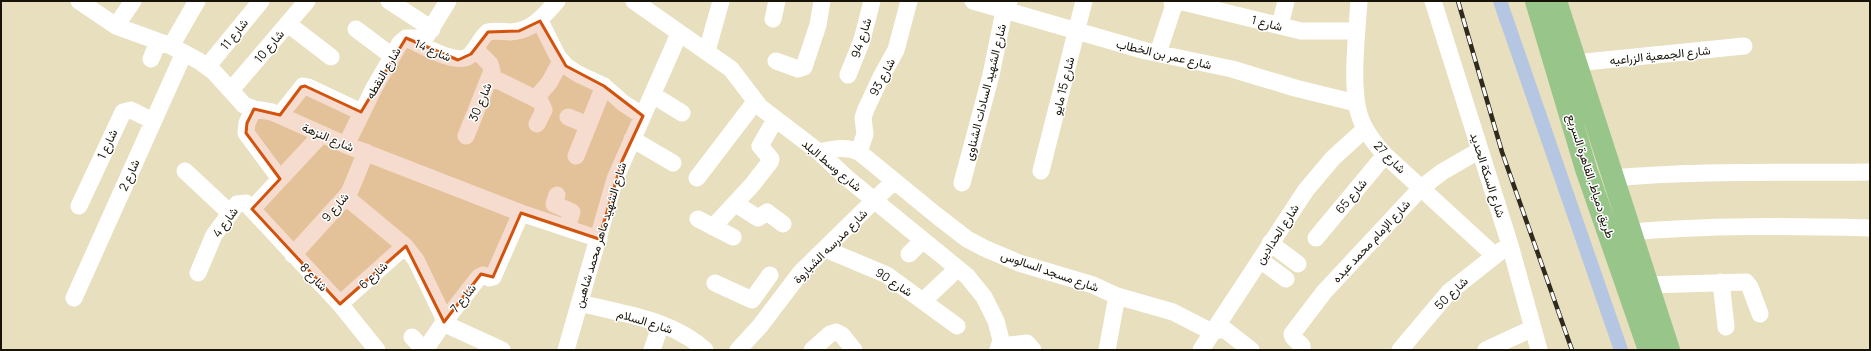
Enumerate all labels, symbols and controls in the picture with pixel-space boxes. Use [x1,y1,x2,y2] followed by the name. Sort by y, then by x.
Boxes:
[1250,11,1284,36] street label: شارع 1
[216,15,253,54] street label: شارع 11
[847,16,876,60] street label: شارع 94
[960,22,1011,162] street label: شارع الشهيد السادات الشناوى
[250,26,289,67] street label: شارع 10
[412,35,454,66] street label: شارع 14
[1114,35,1213,74] street label: شارع عمر بن الخطاب
[1609,41,1711,70] street label: شارع الجمعية الزراعيه
[361,44,406,102] street label: شارع النقطه
[865,55,900,99] street label: شارع 93
[1048,55,1079,117] street label: شارع 15 مايو
[464,80,497,124] street label: شارع 30
[1562,112,1619,241] street label: طريق دمياط, القاهرة السريع
[299,118,357,157] street label: شارع النزهة
[93,126,122,162] street label: شارع 1
[1465,130,1510,220] street label: شارع السكة الحديد
[798,135,866,196] street label: شارع وسط البلد
[1369,137,1410,178] street label: شارع 27
[114,156,144,194] street label: شارع 2
[570,160,631,310] street label: شارع الشهيد ماهر محمد شاهين
[1331,175,1371,218] street label: شارع 65
[317,189,353,226] street label: شارع 9
[1328,196,1415,287] street label: شارع الإمام محمد عبده
[1251,201,1304,268] street label: شارع الحدادين
[208,203,243,241] street label: شارع 4
[789,205,872,288] street label: شارع مدرسه الشباروة
[998,246,1101,297] street label: شارع مسجد السالوس
[355,257,392,293] street label: شارع 6
[296,259,332,296] street label: شارع 8
[871,264,916,301] street label: شارع 90
[1430,273,1472,314] street label: شارع 50
[446,280,481,317] street label: شارع 7
[615,304,675,338] street label: شارع السلام

